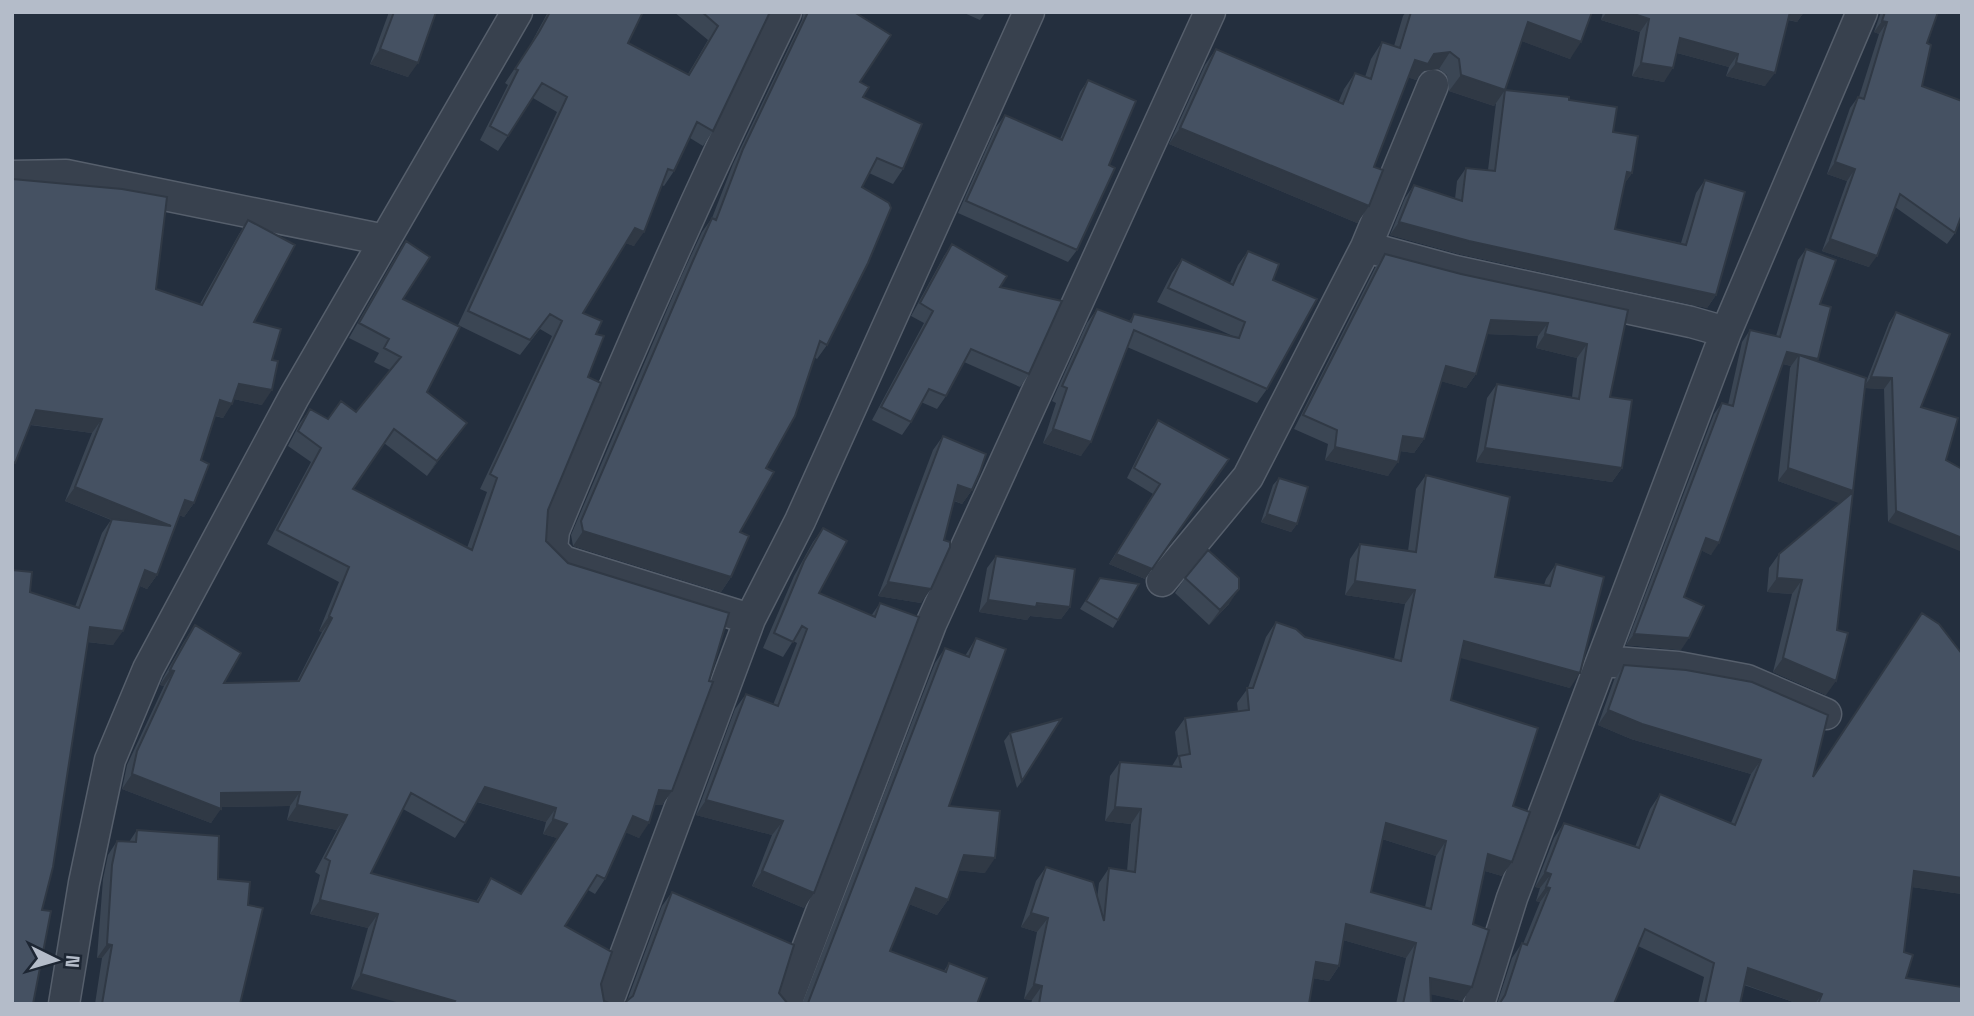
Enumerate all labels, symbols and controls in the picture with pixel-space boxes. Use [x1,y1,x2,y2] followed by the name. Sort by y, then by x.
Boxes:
[21,925,91,995] north arrow
[59,954,85,969] text: N

